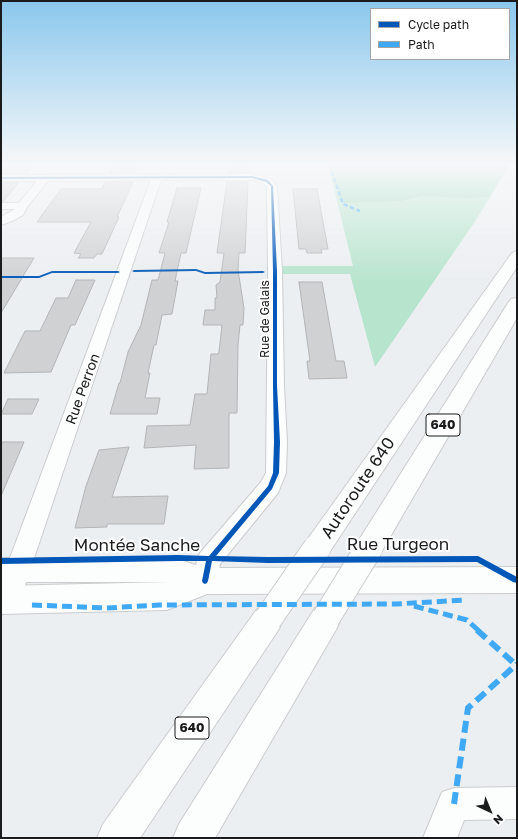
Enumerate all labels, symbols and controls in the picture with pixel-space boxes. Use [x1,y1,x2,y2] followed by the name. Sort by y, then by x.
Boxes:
[370,8,510,60] legend
[408,17,469,32] text: Cycle path
[408,37,435,52] text: Path
[258,280,272,358] street label: Rue de Galais
[62,351,104,427] street label: Rue Perron
[426,414,460,436] road number: 640
[317,434,399,542] street label: Autoroute 640
[347,535,449,555] street label: Rue Turgeon
[74,536,200,556] street label: Montée Sanche
[175,717,209,739] road number: 640
[470,791,510,831] north arrow
[491,812,506,828] text: N

